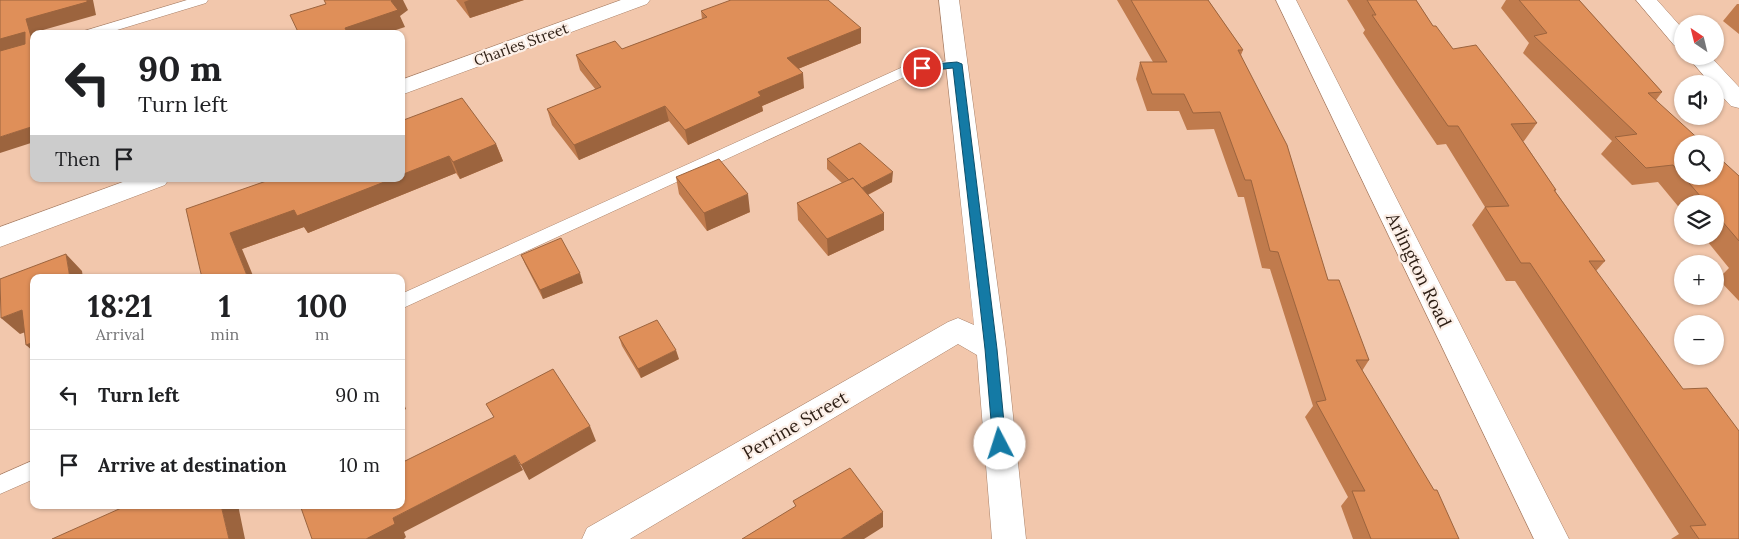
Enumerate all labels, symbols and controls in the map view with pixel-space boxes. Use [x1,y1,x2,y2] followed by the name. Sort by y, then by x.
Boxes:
[1674,15,1724,65] north arrow
[1674,15,1724,365] map controls
[471,18,571,70] street label: Charles Street
[138,46,222,91] text: 90 m
[901,47,943,89] pin
[55,50,120,115] icon: left
[908,54,936,82] icon: arrive
[1674,75,1724,125] button: sound
[138,90,228,118] text: Turn left
[1674,135,1724,185] button: search
[110,145,138,173] icon: arrive
[55,147,100,171] text: Then
[1674,195,1724,245] button: layers
[1381,208,1457,331] street label: Arlington Road
[1674,255,1724,305] button: +
[88,287,153,325] text: 18:21
[219,287,231,325] text: 1
[297,287,347,325] text: 100
[1674,315,1724,365] button: −
[96,324,145,344] text: Arrival
[211,324,239,344] text: min
[315,324,329,344] text: m
[55,381,83,409] icon: left
[98,383,179,407] text: Turn left
[335,383,380,407] text: 90 m
[738,386,852,464] street label: Perrine Street
[973,417,1025,469] position arrow
[55,451,83,479] icon: arrive
[98,453,287,477] text: Arrive at destination
[339,453,380,477] text: 10 m

